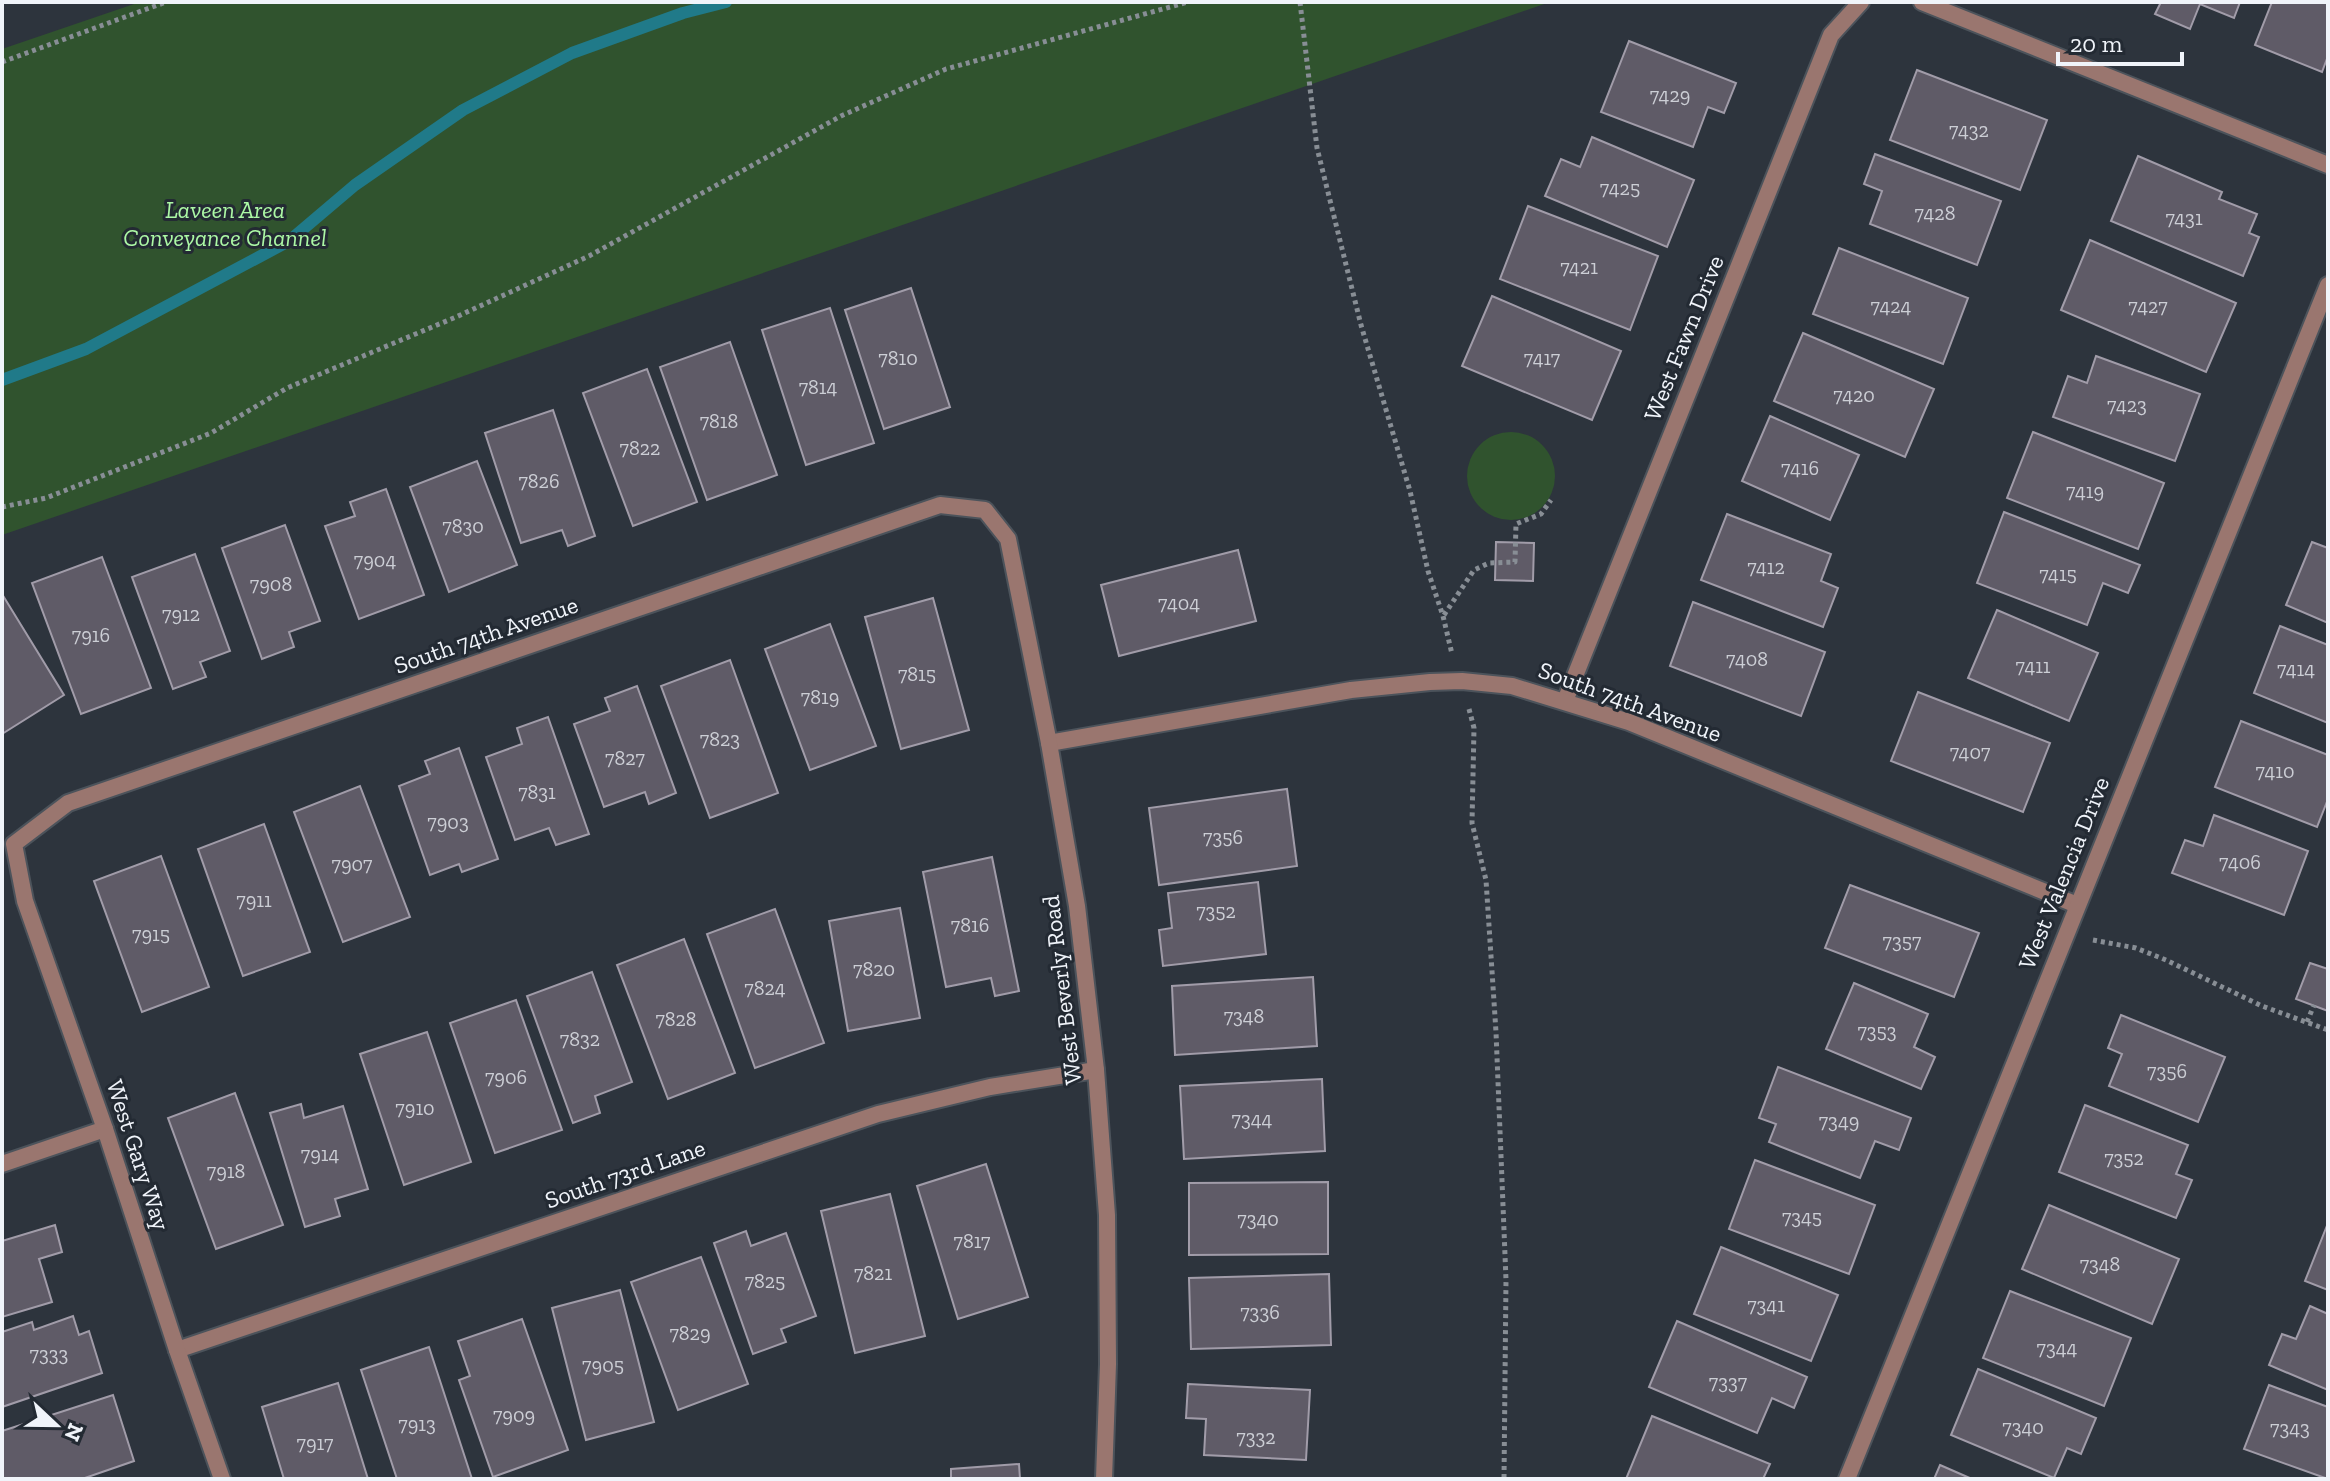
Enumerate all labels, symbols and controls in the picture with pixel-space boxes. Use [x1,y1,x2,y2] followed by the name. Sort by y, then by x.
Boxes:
[2058,16,2182,66] scale bar
[2070,29,2123,58] text: 20 m
[1650,83,1690,107] house number: 7429
[1949,118,1989,142] house number: 7432
[1600,176,1640,200] house number: 7425
[123,195,327,252] park label: Laveen Area Conveyance Channel
[1915,201,1955,225] house number: 7428
[2165,206,2203,230] house number: 7431
[1637,251,1730,425] street label: West Fawn Drive
[1560,255,1598,279] house number: 7421
[1871,294,1912,318] house number: 7424
[2128,294,2168,318] house number: 7427
[878,346,918,370] house number: 7810
[1524,346,1561,370] house number: 7417
[799,375,838,399] house number: 7814
[1833,383,1875,407] house number: 7420
[2107,393,2147,417] house number: 7423
[700,409,738,433] house number: 7818
[620,436,660,460] house number: 7822
[1781,456,1819,480] house number: 7416
[518,469,560,493] house number: 7826
[2066,479,2104,503] house number: 7419
[442,514,484,538] house number: 7830
[354,548,396,572] house number: 7904
[1747,555,1785,579] house number: 7412
[2039,562,2077,586] house number: 7415
[250,572,292,596] house number: 7908
[390,589,582,680] street label: South 74th Avenue
[1158,591,1200,615] house number: 7404
[162,602,200,626] house number: 7912
[72,623,110,647] house number: 7916
[1726,647,1768,671] house number: 7408
[2015,654,2051,678] house number: 7411
[1535,655,1726,748] street label: South 74th Avenue
[2277,657,2315,681] house number: 7414
[898,662,936,686] house number: 7815
[801,685,839,709] house number: 7819
[700,727,740,751] house number: 7823
[1950,740,1991,764] house number: 7407
[605,746,646,770] house number: 7827
[2256,759,2294,783] house number: 7410
[2012,772,2115,973] street label: West Valencia Drive
[518,780,556,804] house number: 7831
[427,810,469,834] house number: 7903
[1203,825,1243,849] house number: 7356
[2219,850,2261,874] house number: 7406
[332,852,373,876] house number: 7907
[236,888,272,912] house number: 7911
[1035,894,1088,1086] street label: West Beverly Road
[1196,899,1236,923] house number: 7352
[951,913,989,937] house number: 7816
[132,922,170,946] house number: 7915
[1883,929,1922,953] house number: 7357
[853,957,895,981] house number: 7820
[744,976,786,1000] house number: 7824
[1224,1004,1264,1028] house number: 7348
[655,1007,697,1031] house number: 7828
[1857,1019,1897,1043] house number: 7353
[560,1027,600,1051] house number: 7832
[2147,1059,2187,1083] house number: 7356
[485,1065,527,1089] house number: 7906
[100,1076,177,1235] street label: West Gary Way
[395,1096,435,1120] house number: 7910
[1232,1107,1273,1131] house number: 7344
[1819,1109,1859,1133] house number: 7349
[541,1133,709,1215] street label: South 73rd Lane
[301,1142,339,1166] house number: 7914
[2104,1146,2144,1170] house number: 7352
[207,1159,245,1183] house number: 7918
[1782,1205,1822,1229] house number: 7345
[1237,1207,1279,1231] house number: 7340
[954,1229,991,1253] house number: 7817
[2080,1252,2120,1276] house number: 7348
[854,1261,892,1285] house number: 7821
[745,1269,785,1293] house number: 7825
[1747,1293,1785,1317] house number: 7341
[1240,1300,1280,1324] house number: 7336
[669,1321,711,1345] house number: 7829
[2037,1336,2078,1360] house number: 7344
[30,1342,68,1366] house number: 7333
[582,1353,624,1377] house number: 7905
[1709,1370,1748,1394] house number: 7337
[16,1385,96,1465] north arrow
[493,1403,535,1427] house number: 7909
[398,1412,436,1436] house number: 7913
[2002,1415,2044,1439] house number: 7340
[2270,1416,2310,1440] house number: 7343
[58,1419,90,1445] text: N
[1236,1425,1276,1449] house number: 7332
[297,1431,334,1455] house number: 7917

